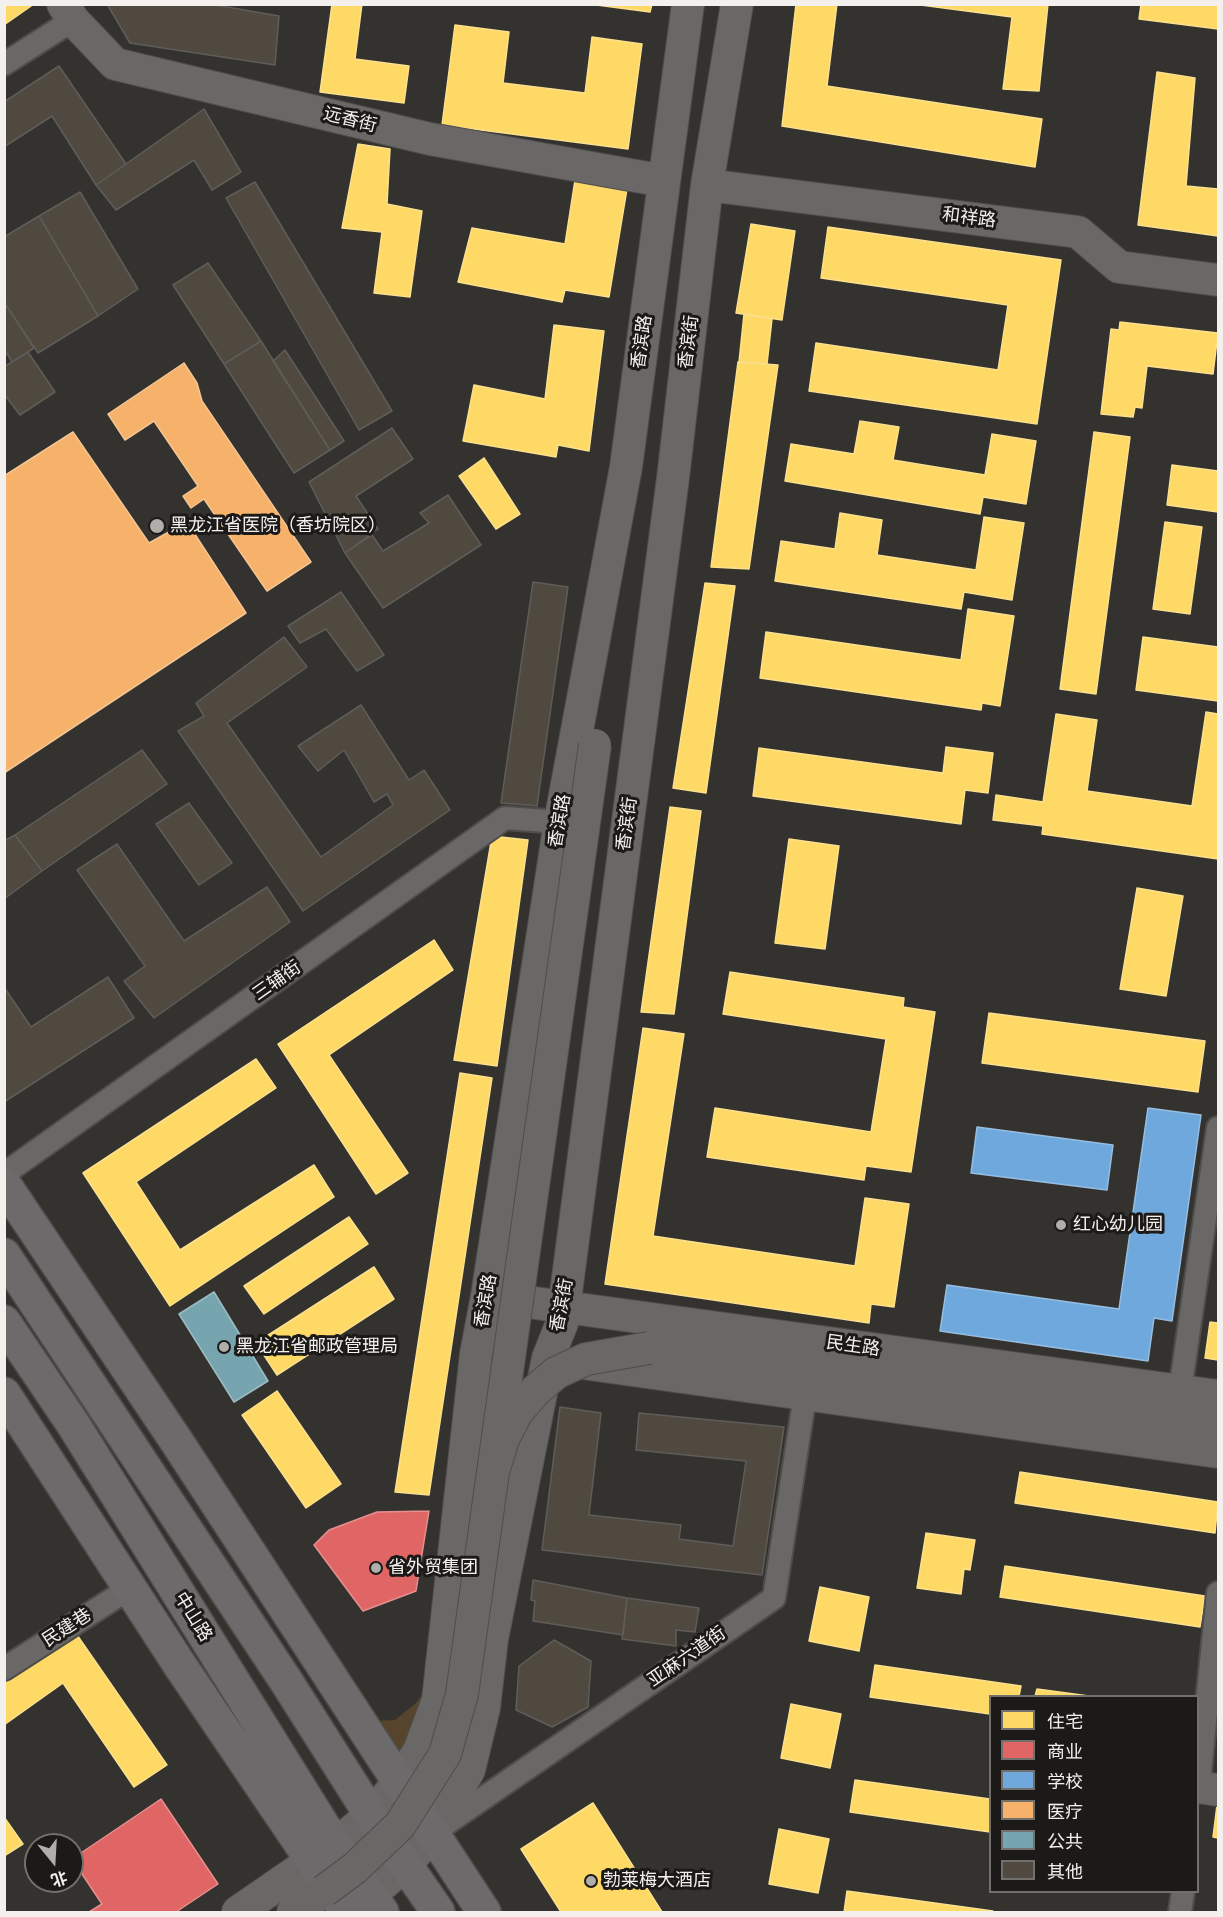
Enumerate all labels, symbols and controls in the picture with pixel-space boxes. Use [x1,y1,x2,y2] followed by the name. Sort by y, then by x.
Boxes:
[321,103,379,137] street label: 远香街
[941,204,997,232] street label: 和祥路
[628,314,656,370] street label: 香滨路
[675,314,703,370] street label: 香滨街
[170,515,386,537] place label: 黑龙江省医院（香坊院区）
[148,517,166,535] marker: 黑龙江省医院（香坊院区）
[545,793,575,849] street label: 香滨路
[613,796,641,852] street label: 香滨街
[249,957,305,1005] street label: 三辅街
[1073,1214,1163,1236] place label: 红心幼儿园
[1054,1218,1068,1232] marker: 红心幼儿园
[471,1273,501,1329] street label: 香滨路
[546,1276,578,1334] street label: 香滨街
[825,1332,881,1360] street label: 民生路
[236,1336,398,1358] place label: 黑龙江省邮政管理局
[217,1340,231,1354] marker: 黑龙江省邮政管理局
[388,1557,478,1579] place label: 省外贸集团
[369,1561,383,1575] marker: 省外贸集团
[170,1588,216,1646] street label: 中山路
[38,1604,96,1652] street label: 民建巷
[644,1622,730,1692] street label: 亚麻六道街
[989,1695,1199,1893] legend
[1047,1711,1083,1733] text: 住宅
[1047,1741,1083,1763] text: 商业
[1047,1771,1083,1793] text: 学校
[1047,1801,1083,1823] text: 医疗
[1047,1831,1083,1853] text: 公共
[24,1833,84,1893] north arrow
[1047,1861,1083,1883] text: 其他
[49,1867,70,1890] text: 北
[603,1870,711,1892] place label: 勃莱梅大酒店
[584,1874,598,1888] marker: 勃莱梅大酒店

